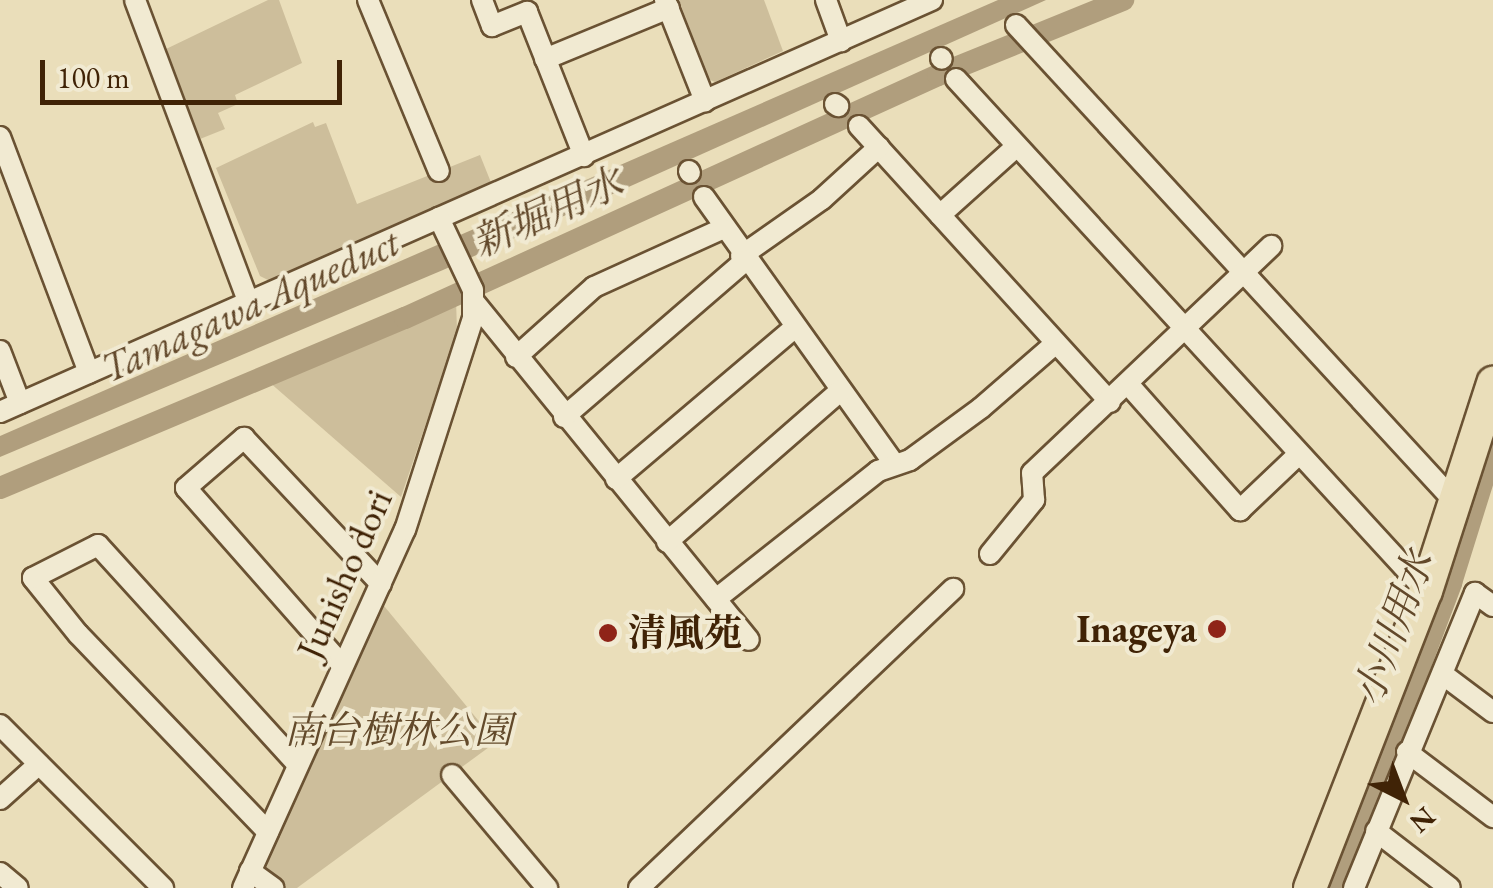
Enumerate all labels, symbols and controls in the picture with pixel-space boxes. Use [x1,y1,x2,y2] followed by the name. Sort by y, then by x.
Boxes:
[45,40,348,102] scale bar
[57,58,130,97] text: 100 m
[464,158,630,266] water label: 新堀用水
[94,218,406,392] water label: Tamagawa Aqueduct
[286,482,402,666] street label: Junisho dori
[1343,545,1443,711] water label: 小川用水
[1076,606,1197,652] place label: Inageya
[628,610,742,656] place label: 清風苑
[1206,618,1228,640] marker: Inageya
[597,622,619,644] marker: 清風苑
[284,707,512,753] park label: 南台樹林公園
[1353,748,1453,848] north arrow
[1403,799,1444,841] text: N

